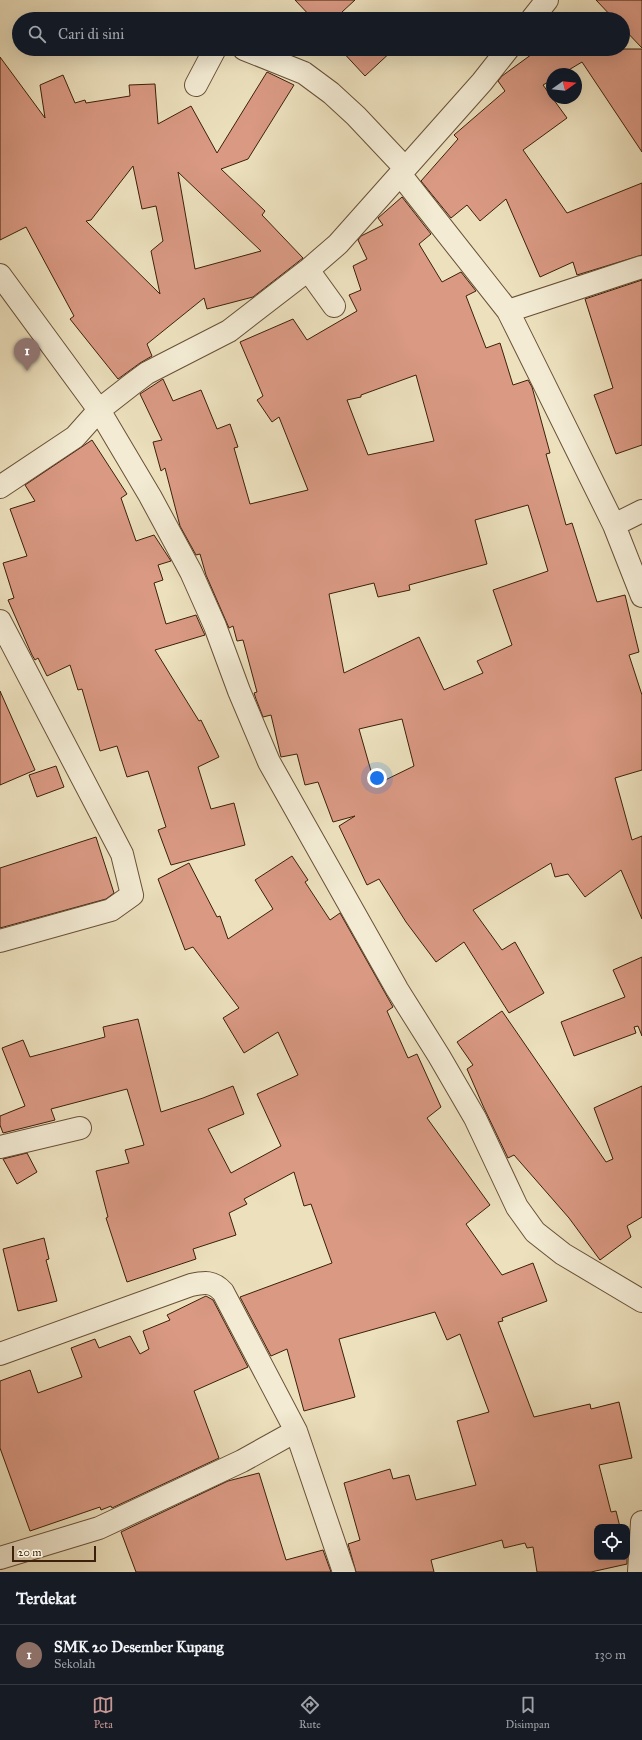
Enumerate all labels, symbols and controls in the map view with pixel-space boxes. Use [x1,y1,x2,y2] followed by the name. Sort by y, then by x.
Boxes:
[12,12,630,56] search box
[26,23,48,45] icon: search
[58,25,124,43] text: Cari di sini
[546,68,582,104] north arrow
[14,338,40,371] pin: 1
[367,768,387,788] your location
[594,1524,630,1560] map controls
[594,1524,630,1560] button: locate
[12,1544,96,1563] scale bar
[18,1546,41,1559] text: 20 m
[16,1588,76,1609] text: Terdekat
[54,1638,223,1656] text: SMK 20 Desember Kupang
[26,1647,32,1663] text: 1
[594,1647,626,1663] text: 130 m
[54,1656,96,1672] text: Sekolah
[92,1694,114,1731] tab: Peta
[299,1694,321,1731] tab: Rute
[506,1694,550,1731] tab: Disimpan

